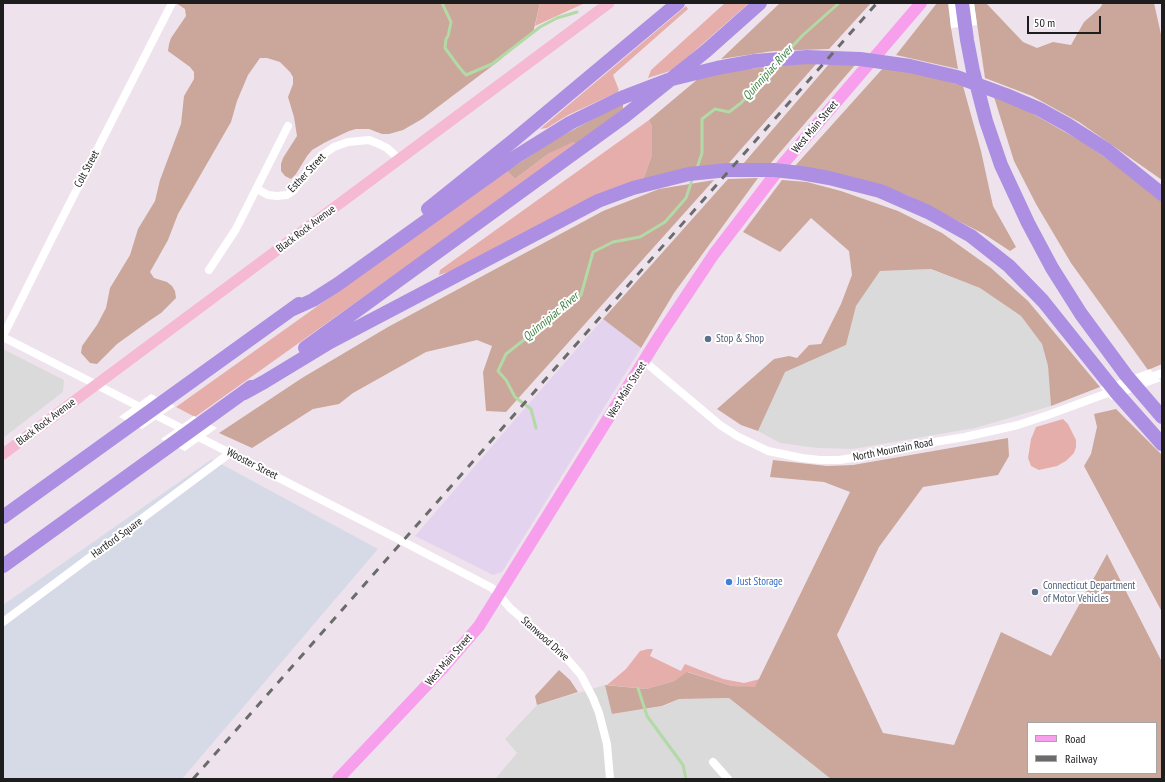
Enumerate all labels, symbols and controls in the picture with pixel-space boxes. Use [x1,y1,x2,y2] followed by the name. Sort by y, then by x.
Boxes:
[1029,8,1103,34] scale bar
[1034,15,1055,30] text: 50 m
[740,43,796,103] water label: Quinnipiac River
[789,98,841,156] street label: West Main Street
[72,148,102,190] street label: Colt Street
[285,151,329,195] street label: Esther Street
[274,202,338,256] street label: Black Rock Avenue
[520,290,582,344] water label: Quinnipiac River
[716,332,764,346] place label: Stop & Shop
[703,334,713,344] marker: Stop & Shop
[604,359,650,421] street label: West Main Street
[14,395,78,449] street label: Black Rock Avenue
[852,436,934,464] street label: North Mountain Road
[224,445,280,483] street label: Wooster Street
[89,515,145,561] street label: Hartford Square
[737,575,783,589] place label: Just Storage
[724,577,734,587] marker: Just Storage
[1043,579,1135,605] place label: Connecticut Department of Motor Vehicles
[1030,587,1040,597] marker: Connecticut Department of Motor Vehicles
[518,614,572,664] street label: Stanwood Drive
[423,631,475,689] street label: West Main Street
[1027,722,1157,774] legend
[1065,731,1085,746] text: Road
[1065,751,1097,766] text: Railway

